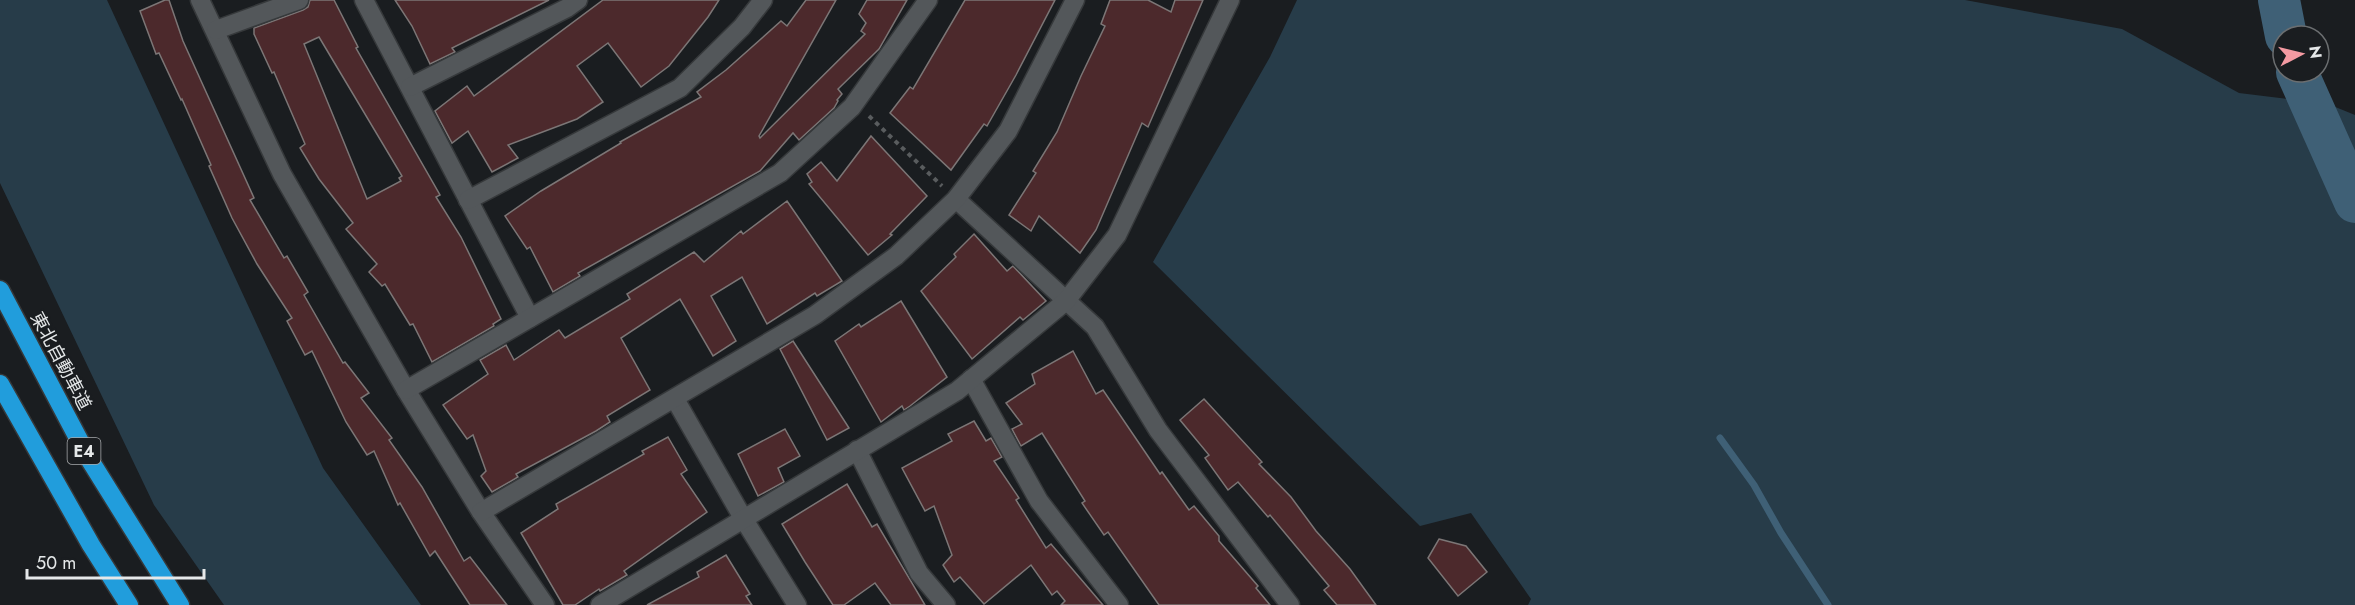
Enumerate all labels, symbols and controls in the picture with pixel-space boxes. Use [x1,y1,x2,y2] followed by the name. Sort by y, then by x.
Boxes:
[2271,24,2331,84] north arrow
[2303,45,2328,60] text: N
[24,307,98,415] street label: 東北自動車道
[68,438,100,464] road number: E4
[27,542,204,580] scale bar
[36,550,76,576] text: 50 m

